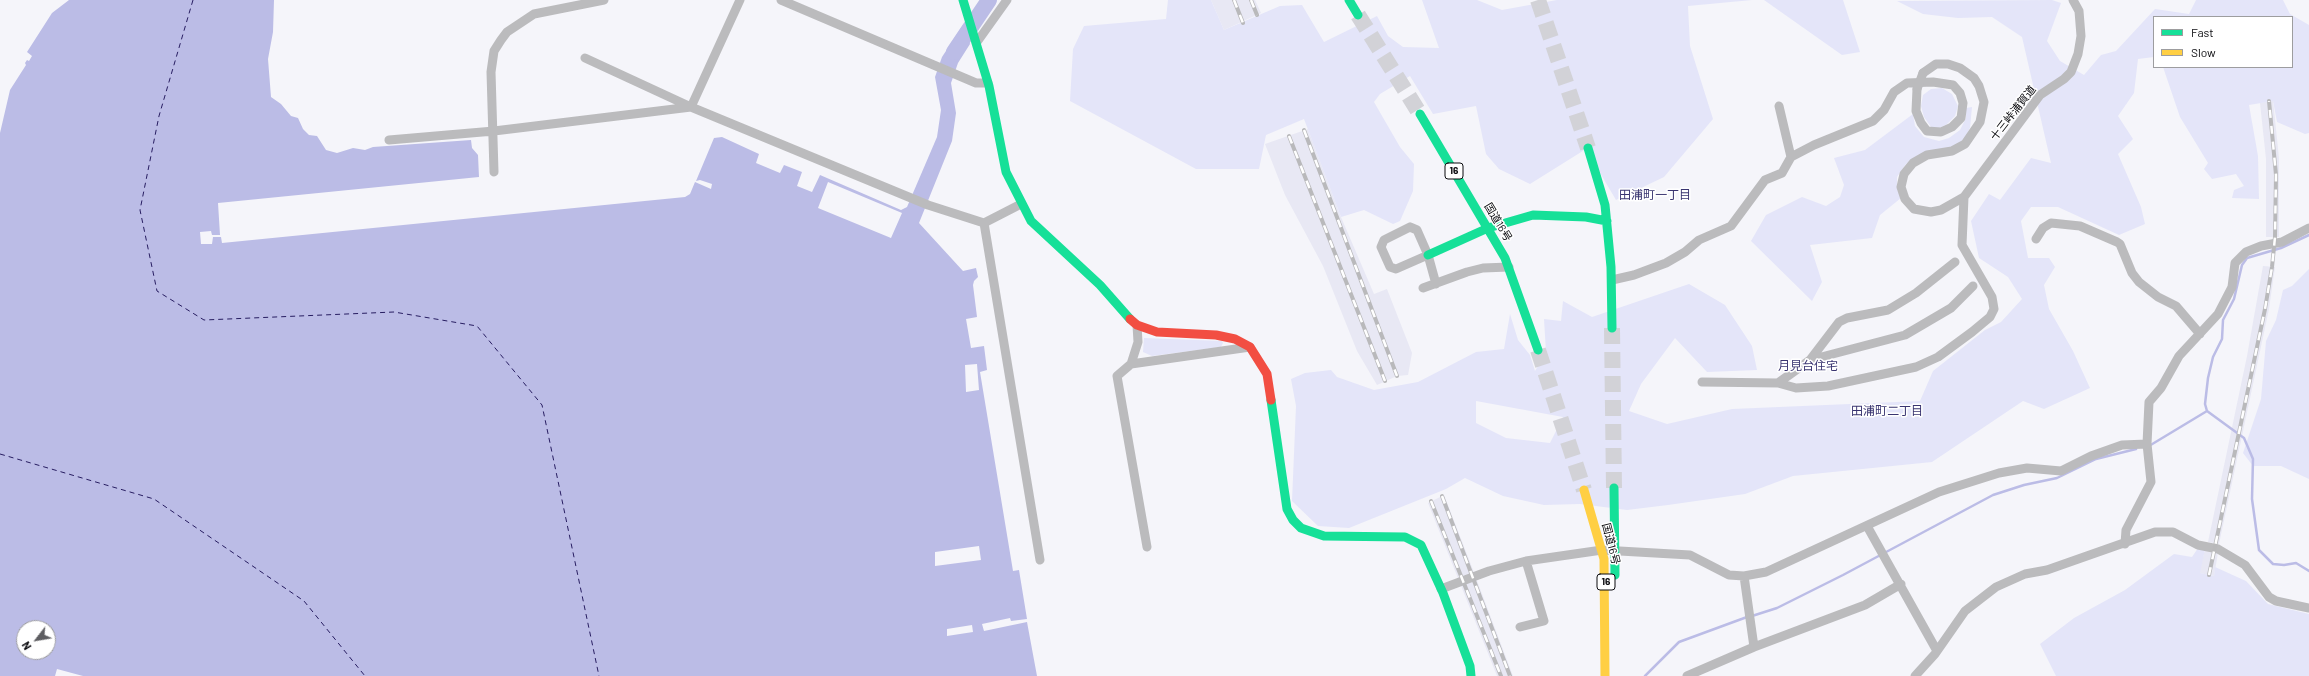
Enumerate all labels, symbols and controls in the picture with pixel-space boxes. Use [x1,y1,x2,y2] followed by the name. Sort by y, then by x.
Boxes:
[2153,16,2293,68] legend
[2191,25,2214,39] text: Fast
[2191,45,2216,59] text: Slow
[1987,83,2039,143] street label: 十三峠浦賀道
[1445,163,1463,179] road number: 16
[1619,188,1691,202] district label: 田浦町一丁目
[1481,200,1515,244] street label: 国道16号
[1778,359,1838,373] district label: 月見台住宅
[1851,404,1923,418] district label: 田浦町二丁目
[1599,522,1623,566] street label: 国道16号
[1597,574,1615,590] road number: 16
[16,620,56,660] north arrow
[19,639,34,652] text: N

